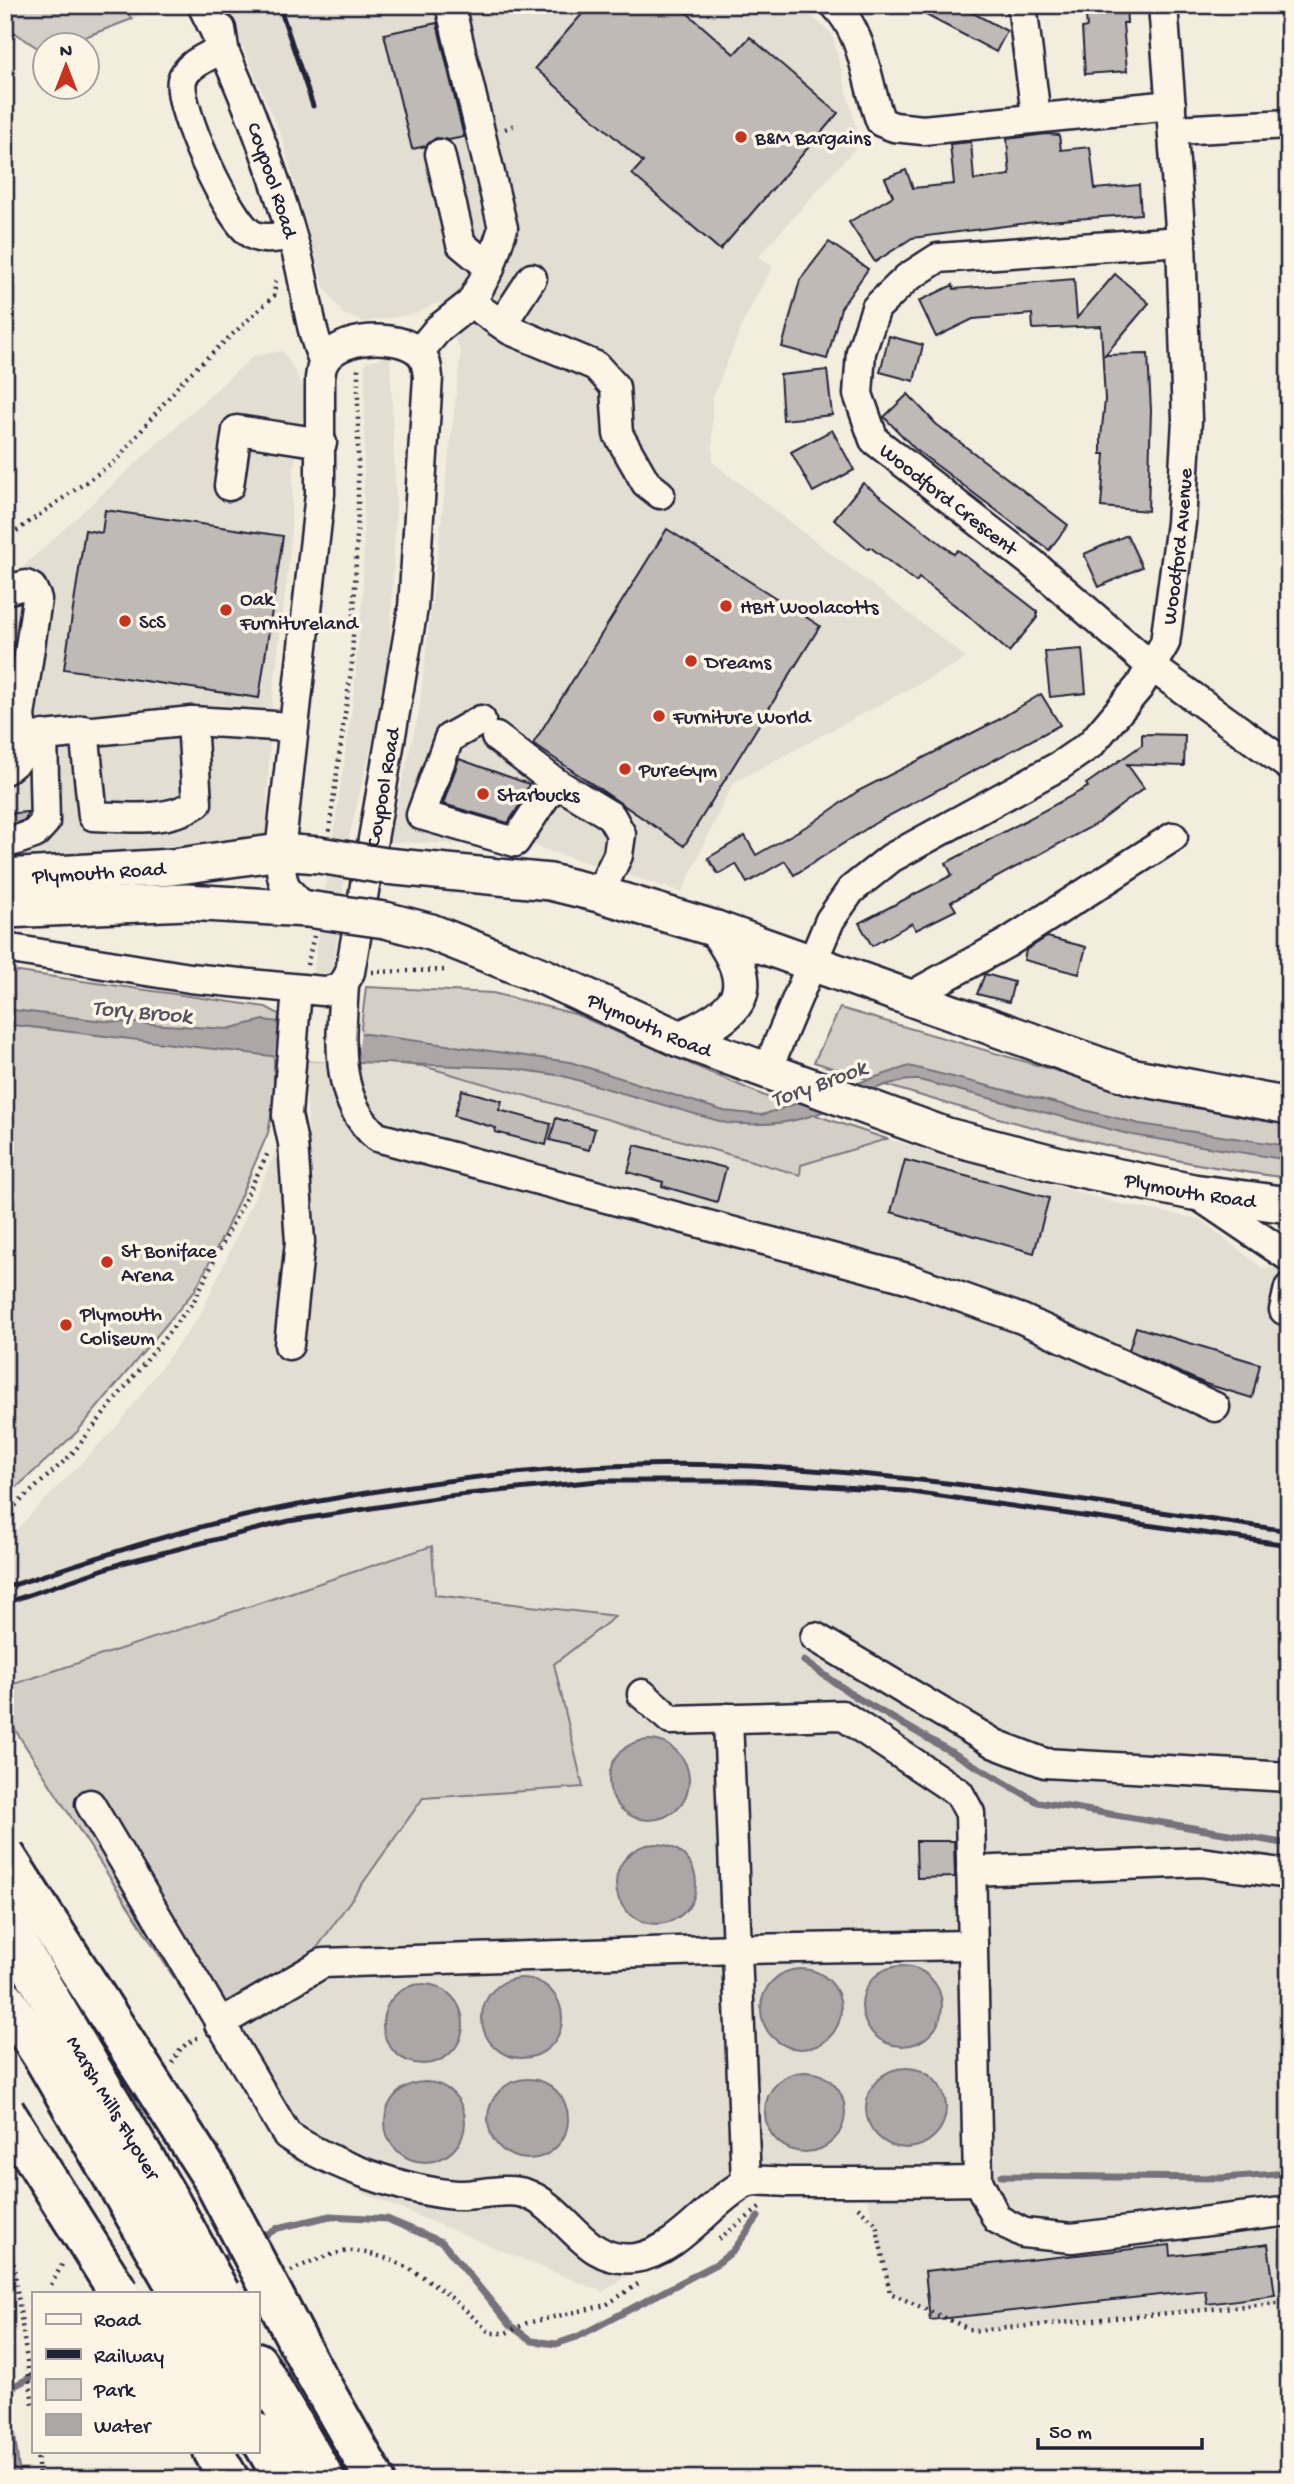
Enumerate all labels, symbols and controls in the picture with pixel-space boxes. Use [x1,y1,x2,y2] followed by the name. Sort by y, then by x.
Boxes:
[32,32,102,102] north arrow
[60,41,72,64] text: N
[239,120,301,243] street label: Coypool Road
[754,128,872,153] place label: B&M Bargains
[733,129,749,145] marker: B&M Bargains
[873,440,1023,564] street label: Woodford Crescent
[1159,466,1200,626] street label: Woodford Avenue
[239,589,360,638] place label: Oak Furnitureland
[740,597,880,622] place label: HBH Woolacotts
[718,598,734,614] marker: HBH Woolacotts
[218,602,234,618] marker: Oak Furnitureland
[139,612,166,637] place label: ScS
[117,613,133,629] marker: ScS
[703,652,773,677] place label: Dreams
[683,653,699,669] marker: Dreams
[672,707,812,732] place label: Furniture World
[651,708,667,724] marker: Furniture World
[363,725,408,849] street label: Coypool Road
[638,760,717,785] place label: PureGym
[617,761,633,777] marker: PureGym
[497,785,581,810] place label: Starbucks
[475,786,491,802] marker: Starbucks
[31,858,168,891] street label: Plymouth Road
[581,989,716,1066] street label: Plymouth Road
[91,996,195,1032] water label: Tory Brook
[768,1055,873,1115] water label: Tory Brook
[1121,1169,1259,1217] street label: Plymouth Road
[121,1241,218,1290] place label: St Boniface Arena
[99,1254,115,1270] marker: St Boniface Arena
[79,1304,162,1353] place label: Plymouth Coliseum
[58,1317,74,1333] marker: Plymouth Coliseum
[59,2032,164,2187] street label: Marsh Mills Flyover
[32,2292,259,2452] legend
[94,2310,142,2335] text: Road
[94,2346,164,2371] text: Railway
[93,2380,137,2405] text: Park
[1038,2407,1203,2451] scale bar
[94,2416,152,2441] text: Water
[1049,2422,1092,2447] text: 50 m

